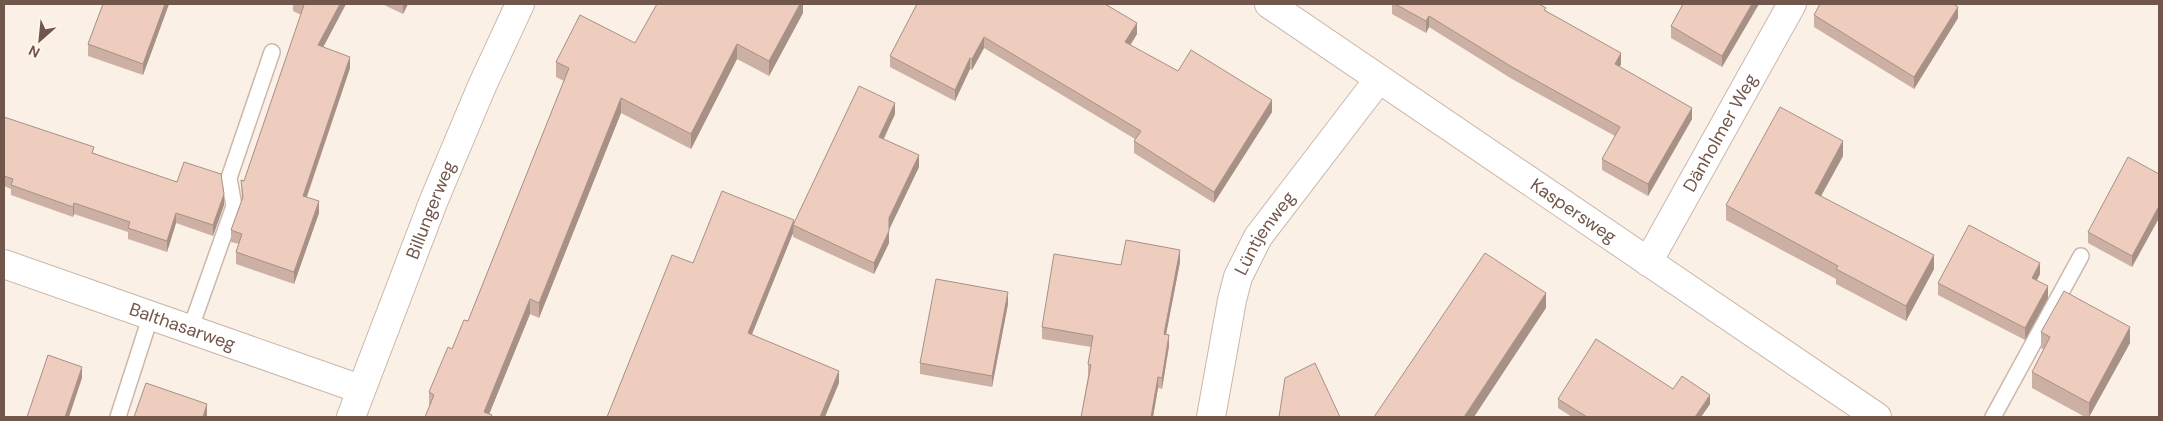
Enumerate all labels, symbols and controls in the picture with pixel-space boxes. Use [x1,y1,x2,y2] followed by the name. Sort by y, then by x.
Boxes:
[15,15,65,65] north arrow
[25,41,43,62] text: N
[1677,69,1763,196] street label: Dänholmer Weg
[401,157,461,263] street label: Billungerweg
[1526,173,1621,249] street label: Kaspersweg
[1229,186,1301,279] street label: Lüntjenweg
[126,297,239,356] street label: Balthasarweg

